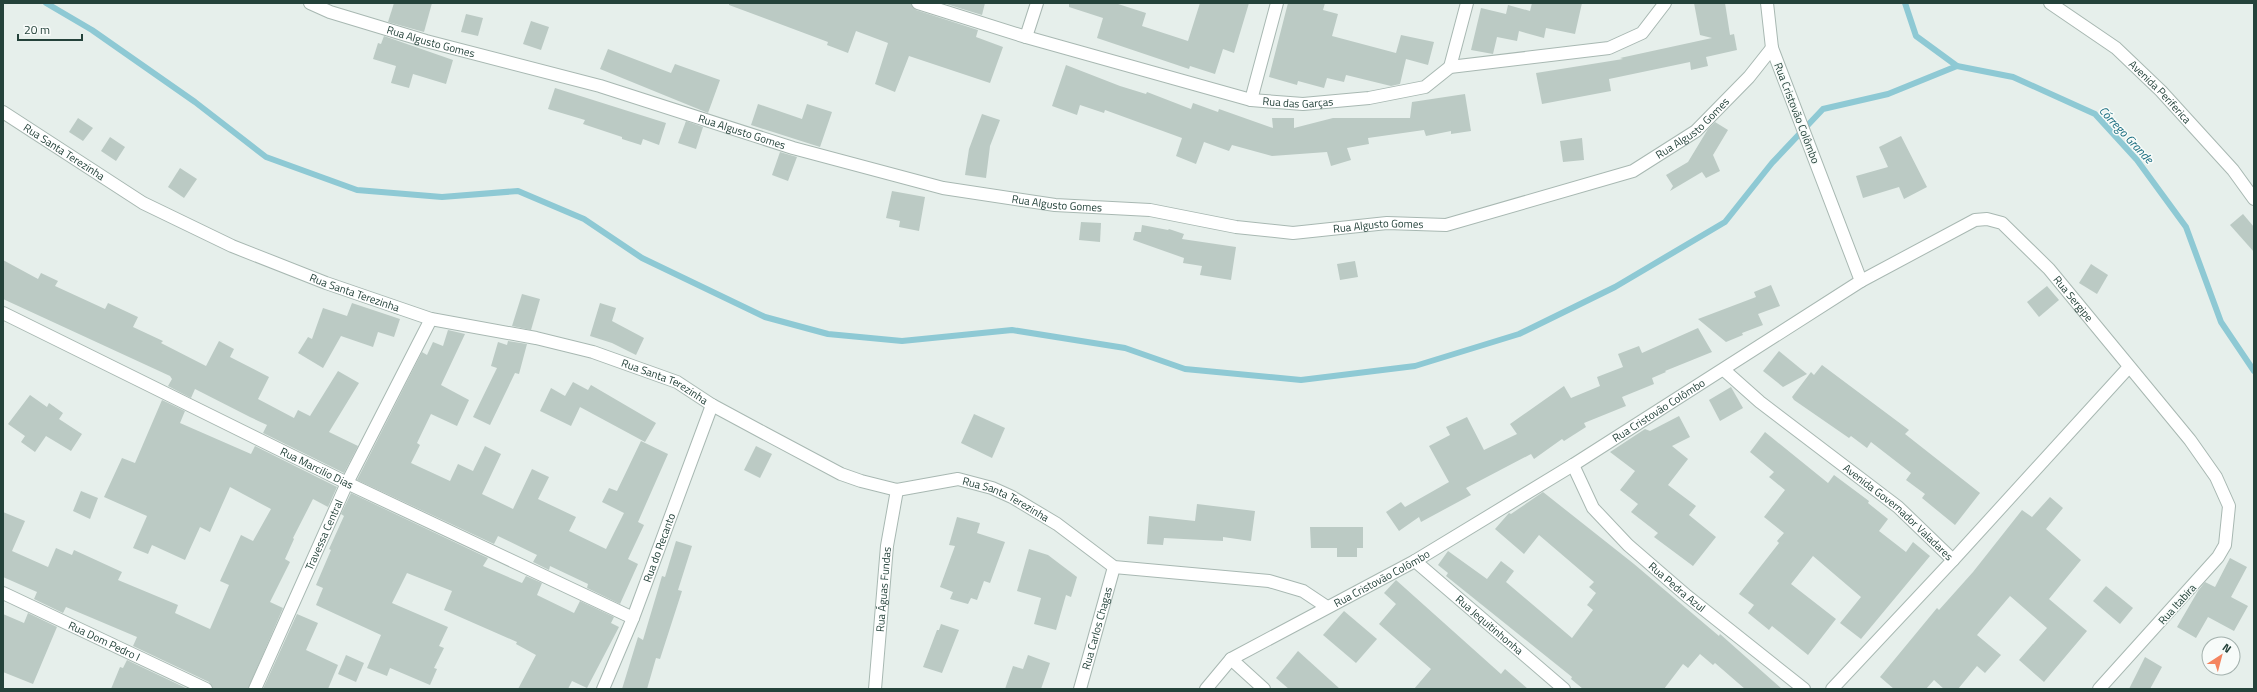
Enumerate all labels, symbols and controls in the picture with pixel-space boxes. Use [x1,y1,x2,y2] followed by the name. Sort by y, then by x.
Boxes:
[18,16,82,42] scale bar
[24,20,50,39] text: 20 m
[385,22,477,61] street label: Rua Algusto Gomes
[2125,56,2195,127] street label: Avenida Periferica
[1770,60,1824,166] street label: Rua Cristovão Colômbo
[1262,93,1334,112] street label: Rua das Garças
[1652,94,1733,163] street label: Rua Algusto Gomes
[2095,101,2159,169] water label: Córrego Grande
[696,110,788,153] street label: Rua Algusto Gomes
[20,119,108,184] street label: Rua Santa Terezinha
[1011,191,1103,215] street label: Rua Algusto Gomes
[1332,215,1424,237] street label: Rua Algusto Gomes
[307,269,402,316] street label: Rua Santa Terezinha
[2050,272,2097,325] street label: Rua Sergipe
[619,355,712,409] street label: Rua Santa Terezinha
[1609,375,1708,446] street label: Rua Cristovão Colômbo
[278,443,356,493] street label: Rua Marcilio Dias
[1840,460,1957,564] street label: Avenida Governador Valadares
[961,473,1053,526] street label: Rua Santa Terezinha
[301,497,347,573] street label: Travessa Central
[639,511,679,585] street label: Rua do Recanto
[872,546,895,633] street label: Rua Águas Fundas
[1331,546,1433,611] street label: Rua Cristovão Colômbo
[1645,558,1709,616] street label: Rua Pedra Azul
[2154,580,2200,628] street label: Rua Itabira
[1078,585,1116,672] street label: Rua Carlos Chagas
[1452,591,1527,659] street label: Rua Jequitinhonha
[66,617,143,665] street label: Rua Dom Pedro I
[2201,636,2241,676] north arrow
[2219,639,2235,657] text: N

